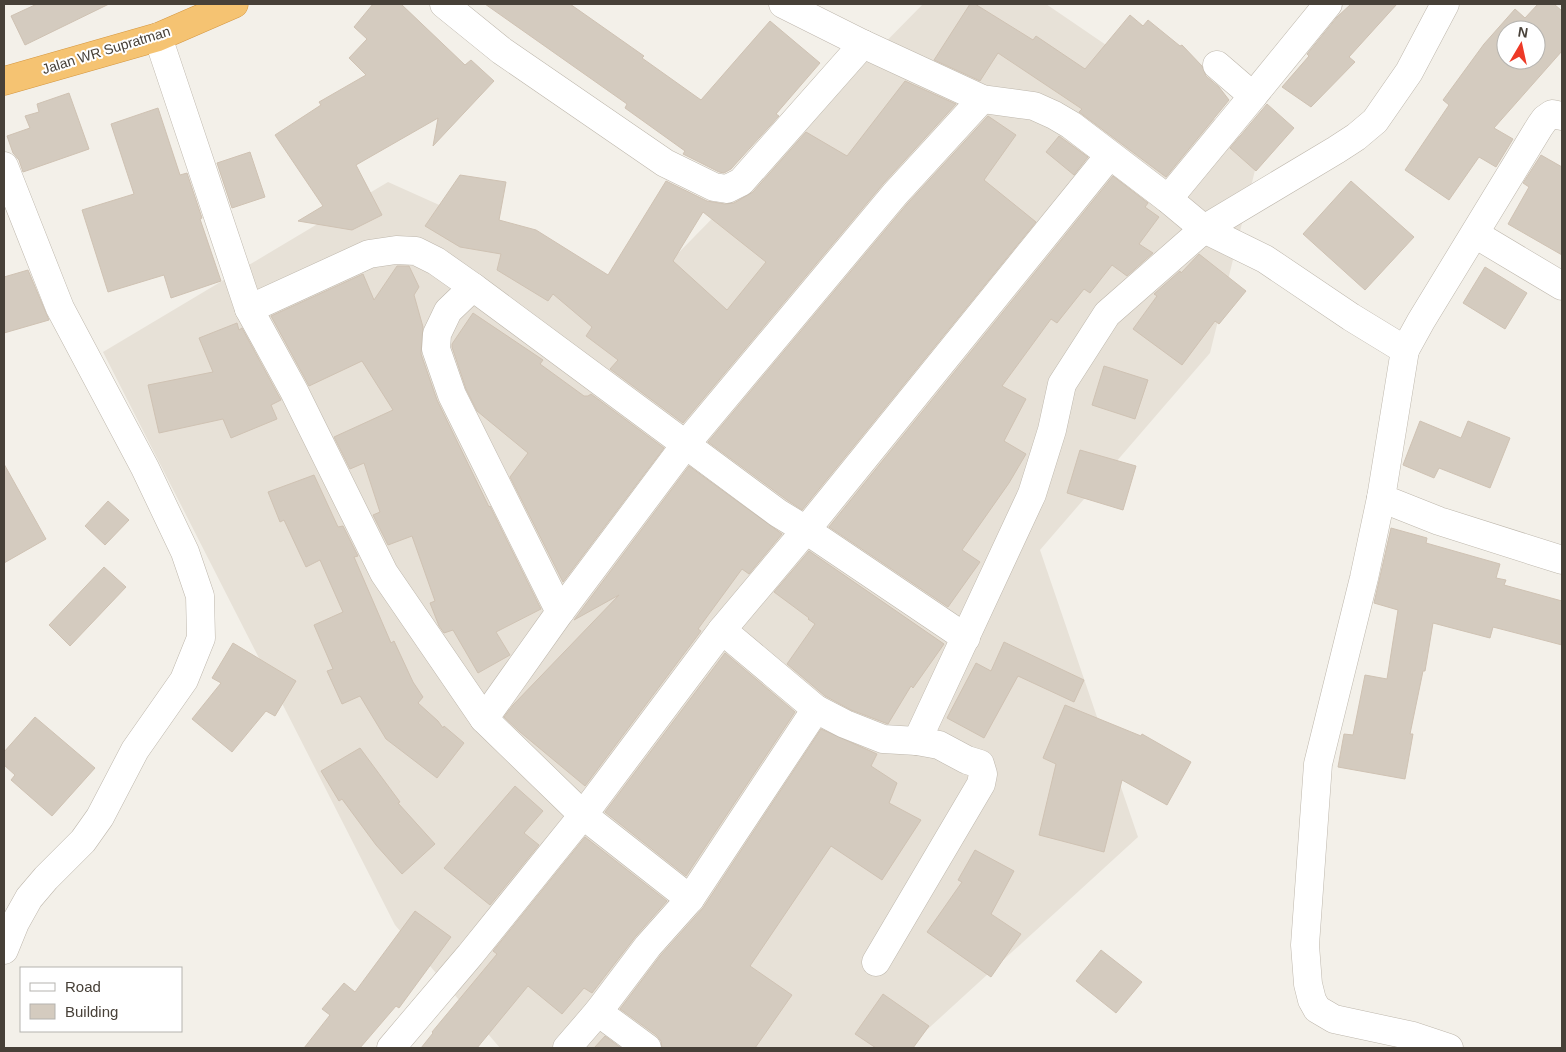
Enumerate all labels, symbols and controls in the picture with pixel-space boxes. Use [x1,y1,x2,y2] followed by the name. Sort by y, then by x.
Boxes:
[1496,20,1546,70] north arrow
[40,23,172,77] street label: Jalan WR Supratman
[1517,23,1529,41] text: N
[20,967,182,1032] legend
[65,978,101,995] text: Road
[65,1003,118,1020] text: Building

